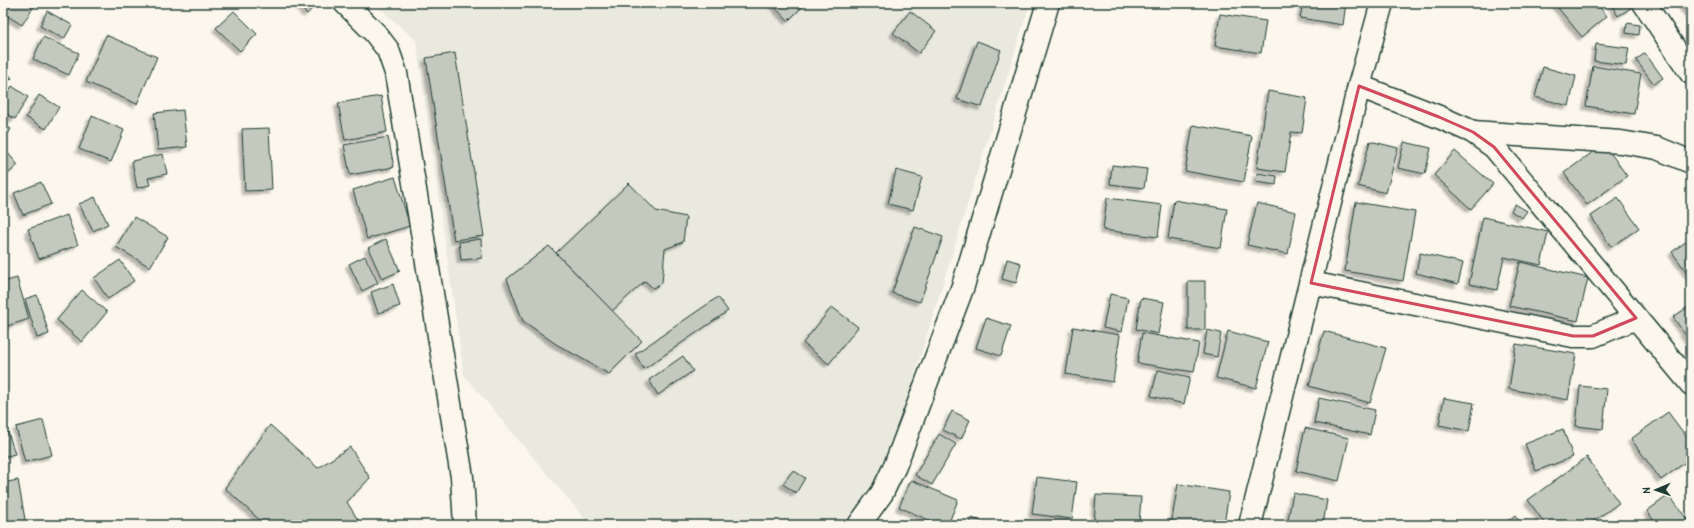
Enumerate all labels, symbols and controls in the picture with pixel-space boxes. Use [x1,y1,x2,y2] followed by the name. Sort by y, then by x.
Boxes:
[1636,470,1676,510] north arrow
[1639,487,1653,494] text: N

